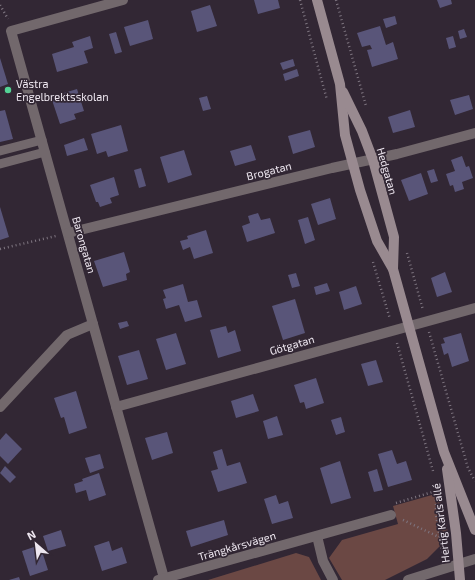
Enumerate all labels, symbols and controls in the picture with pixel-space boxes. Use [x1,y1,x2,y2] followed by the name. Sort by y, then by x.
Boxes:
[16,77,109,103] place label: Västra Engelbrektsskolan
[3,85,13,95] marker: Västra Engelbrektsskolan
[375,146,400,196] street label: Hedgatan
[245,159,293,182] street label: Brogatan
[70,215,99,275] street label: Barongatan
[268,332,316,357] street label: Götgatan
[429,483,452,564] street label: Hertig Karls allé
[16,524,56,564] north arrow
[25,527,38,542] text: N
[197,528,277,563] street label: Trängkårsvägen

